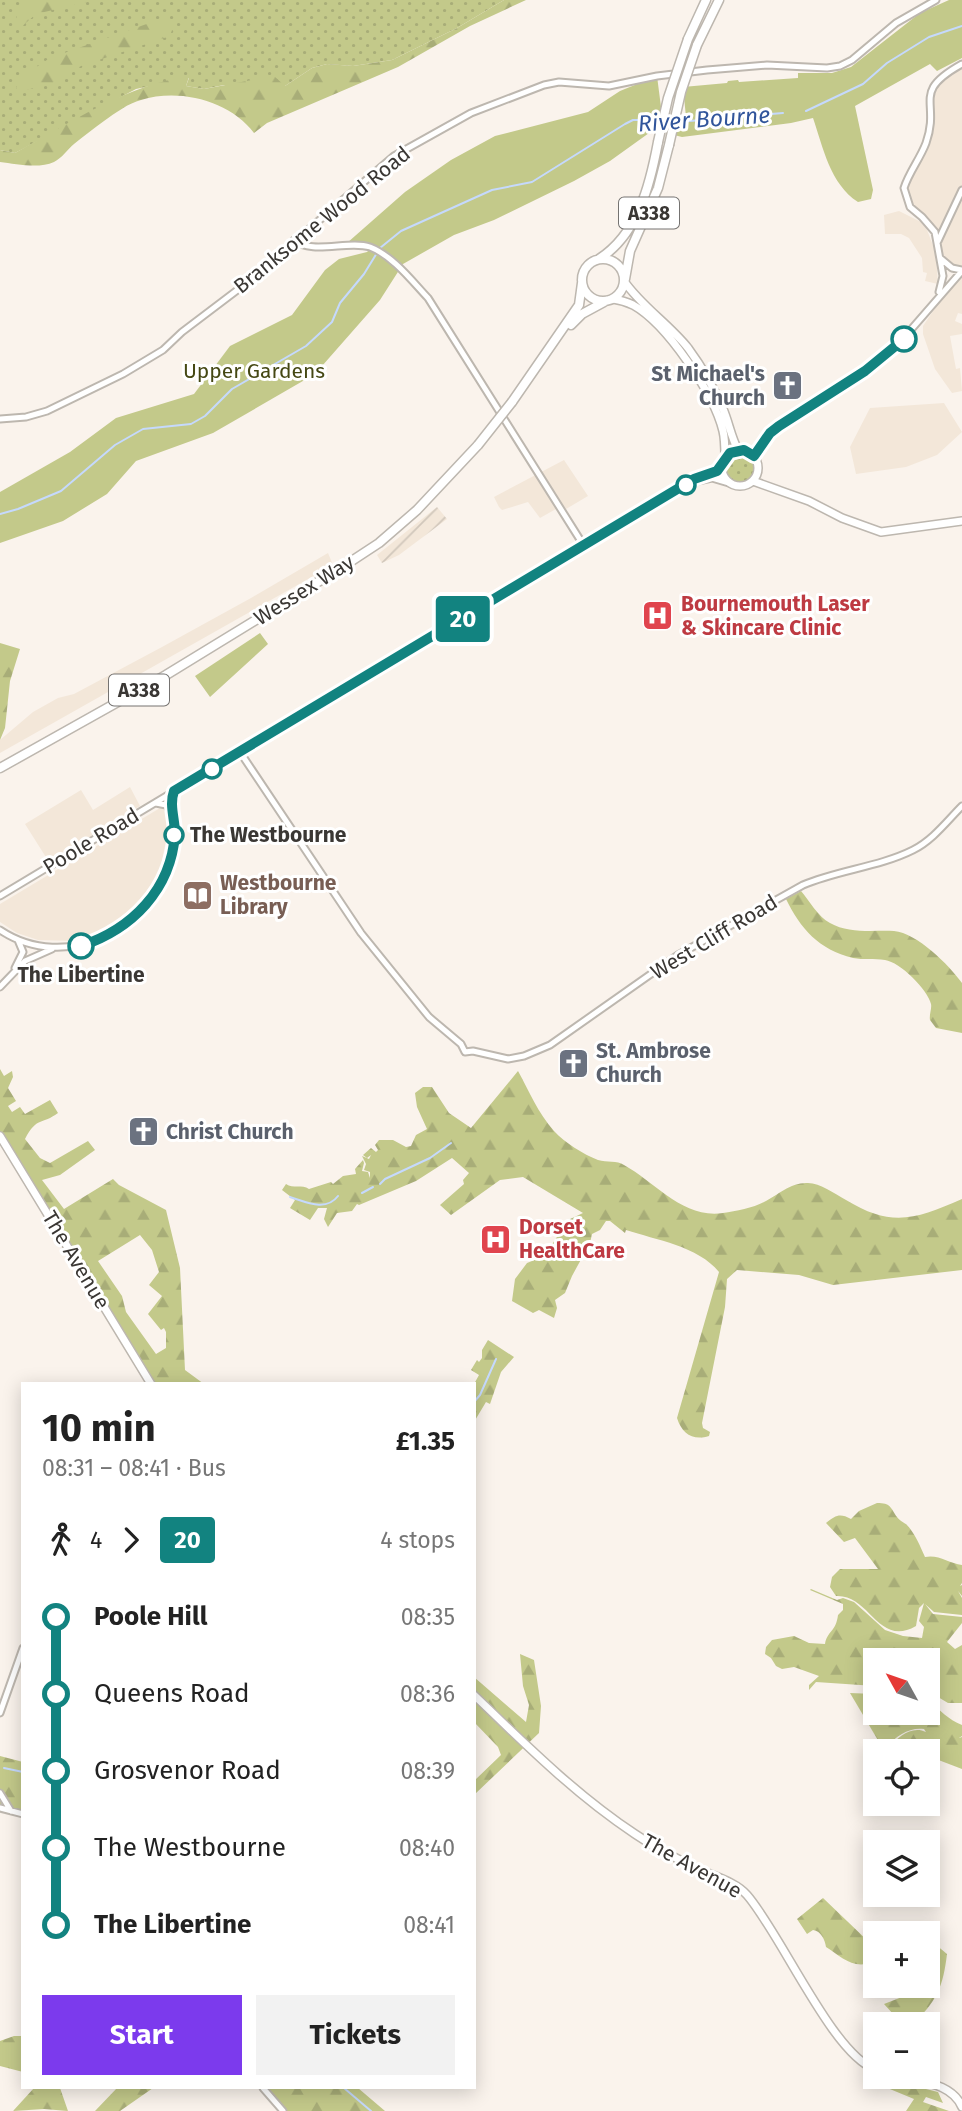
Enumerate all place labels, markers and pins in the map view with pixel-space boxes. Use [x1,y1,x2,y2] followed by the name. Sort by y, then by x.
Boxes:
[891,326,917,352] unlabelled marker
[651,361,765,411] place label: St Michael's Church
[771,369,805,403] church icon: St Michael's Church
[676,475,696,495] unlabelled marker
[681,591,870,641] place label: Bournemouth Laser & Skincare Clinic
[641,599,675,633] hospital icon: Bournemouth Laser & Skincare Clinic
[202,759,222,779] unlabelled marker
[190,822,347,848] place label: The Westbourne
[164,825,184,845] marker: The Westbourne
[220,870,337,920] place label: Westbourne Library
[180,878,214,912] library icon: Westbourne Library
[68,933,94,959] marker: The Libertine
[17,962,145,988] place label: The Libertine
[596,1038,711,1088] place label: St. Ambrose Church
[556,1046,590,1080] church icon: St. Ambrose Church
[126,1115,160,1149] church icon: Christ Church
[166,1119,294,1145] place label: Christ Church
[519,1214,625,1264] place label: Dorset HealthCare
[479,1222,513,1256] hospital icon: Dorset HealthCare

